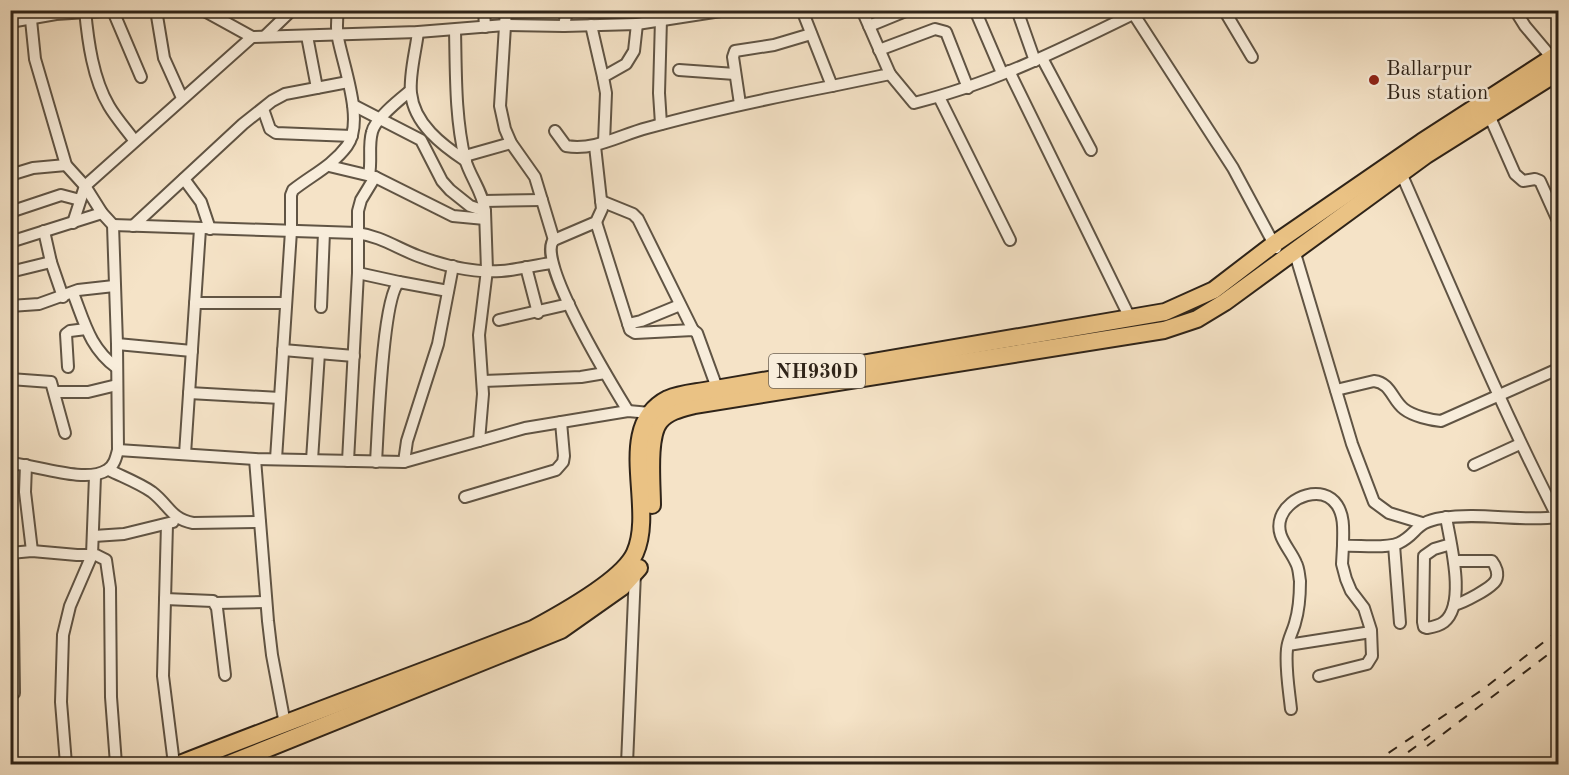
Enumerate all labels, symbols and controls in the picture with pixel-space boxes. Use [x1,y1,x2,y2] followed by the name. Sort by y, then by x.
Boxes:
[1386,59,1488,104] place label: Ballarpur Bus station
[1367,73,1381,87] marker: Ballarpur Bus station
[769,354,865,388] road number: NH930D

